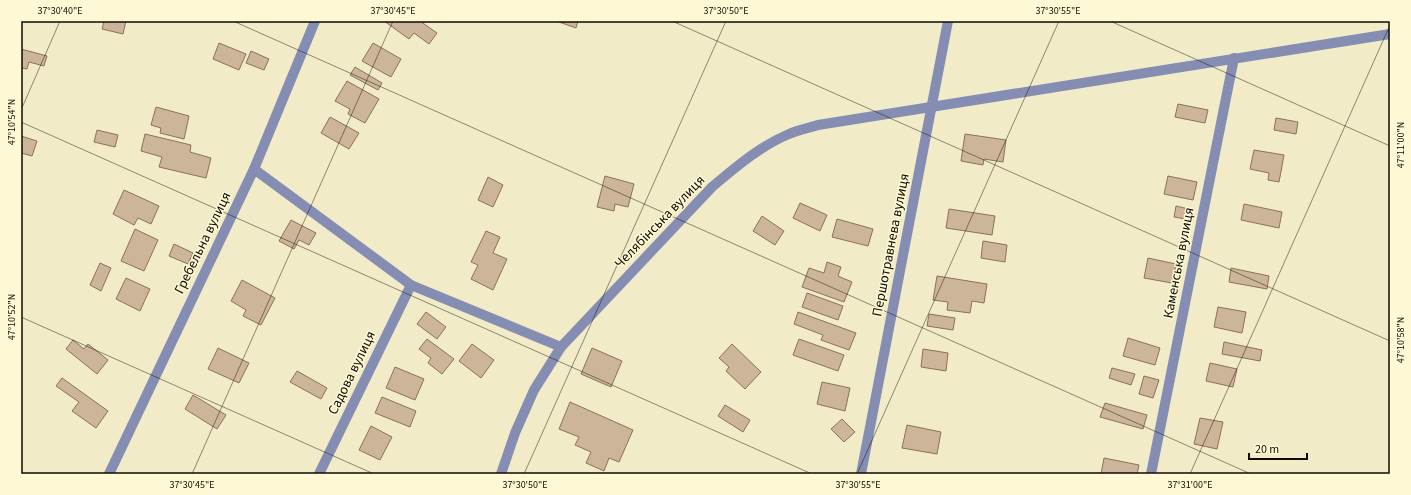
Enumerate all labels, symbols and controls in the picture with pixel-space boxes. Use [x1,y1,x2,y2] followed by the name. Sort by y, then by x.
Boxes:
[37,4,83,18] text: 37°30'40"E
[370,4,416,18] text: 37°30'45"E
[703,4,749,18] text: 37°30'50"E
[1035,4,1081,18] text: 37°30'55"E
[5,99,19,145] text: 47°10'54"N
[1394,122,1408,168] text: 47°11'00"N
[610,171,710,273] street label: Челябінська вулиця
[867,172,915,318] street label: Першотравнева вулиця
[170,189,236,297] street label: Гребельна вулиця
[1158,206,1200,320] street label: Каменська вулиця
[5,294,19,340] text: 47°10'52"N
[1394,317,1408,363] text: 47°10'58"N
[323,328,381,418] street label: Садова вулиця
[1249,435,1307,461] scale bar
[1255,441,1279,458] text: 20 m
[169,478,215,492] text: 37°30'45"E
[502,478,548,492] text: 37°30'50"E
[835,478,881,492] text: 37°30'55"E
[1167,478,1213,492] text: 37°31'00"E

